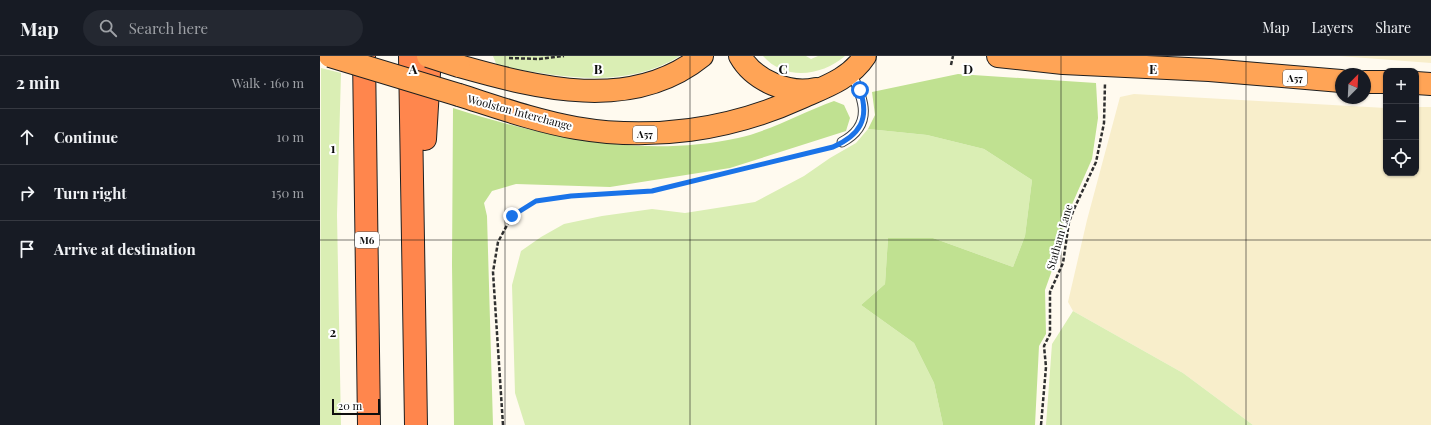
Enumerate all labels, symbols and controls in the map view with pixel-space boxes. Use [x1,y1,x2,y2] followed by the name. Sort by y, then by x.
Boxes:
[83,10,363,46] search box
[20,15,59,41] text: Map
[97,17,119,39] icon: search
[129,18,208,38] text: Search here
[1262,18,1290,37] text: Map
[1312,18,1353,37] text: Layers
[1375,18,1411,37] text: Share
[408,60,418,77] text: A
[594,60,603,77] text: B
[778,60,788,77] text: C
[963,60,973,77] text: D
[1149,60,1157,77] text: E
[1335,68,1371,104] north arrow
[1383,68,1419,176] map controls
[1383,68,1419,104] button: +
[1283,70,1307,86] road number: A57
[16,71,60,93] text: 2 min
[232,74,304,91] text: Walk · 160 m
[851,81,869,99] route start
[465,91,574,133] street label: Woolston Interchange
[1383,104,1419,140] button: −
[16,126,38,148] icon: ahead
[633,126,657,142] road number: A57
[54,127,118,147] text: Continue
[277,128,304,145] text: 10 m
[331,139,336,156] text: 1
[1383,140,1419,176] button: locate
[16,182,38,204] icon: right
[54,183,127,203] text: Turn right
[271,184,304,201] text: 150 m
[1042,202,1076,272] street label: Statham Lane
[503,207,521,225] route end
[355,232,379,248] road number: M6
[16,238,38,260] icon: arrive
[54,239,196,259] text: Arrive at destination
[330,323,337,340] text: 2
[332,397,380,416] scale bar
[338,398,362,413] text: 20 m

